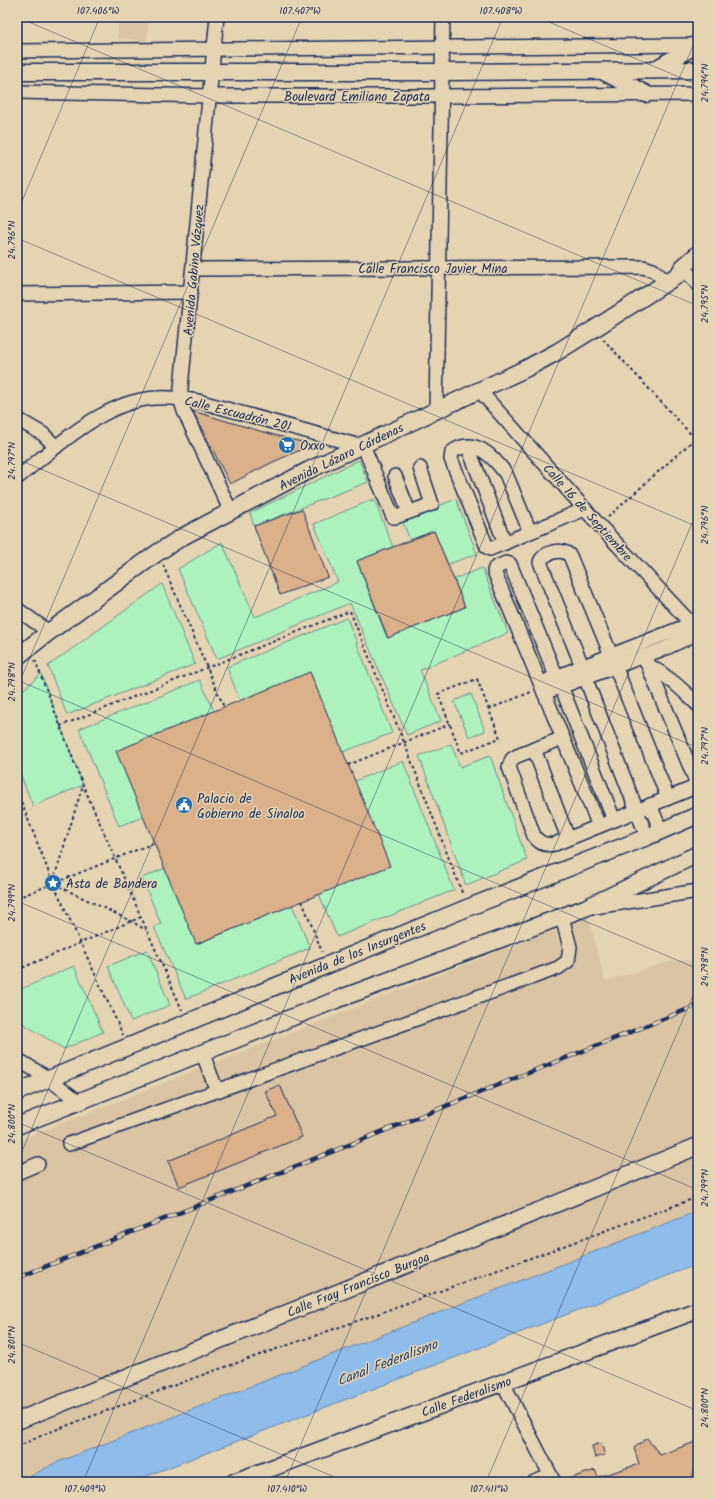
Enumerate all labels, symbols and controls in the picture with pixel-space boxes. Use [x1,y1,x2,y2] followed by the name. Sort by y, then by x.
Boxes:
[77,3,119,19] text: 107.406°W
[279,3,321,19] text: 107.407°W
[480,3,523,19] text: 107.408°W
[697,63,713,102] text: 24.794°N
[284,87,430,108] street label: Boulevard Emiliano Zapata
[178,203,211,337] street label: Avenida Gabino Vázquez
[4,220,20,259] text: 24.796°N
[358,259,508,280] street label: Calle Francisco Javier Mina
[697,284,713,323] text: 24.795°N
[182,391,293,438] street label: Calle Escuadrón 201
[276,418,408,497] street label: Avenida Lázaro Cárdenas
[277,435,297,455] supermarket icon: Oxxo
[300,436,325,457] place label: Oxxo
[4,442,20,480] text: 24.797°N
[537,459,637,567] street label: Calle 16 de Septiembre
[697,505,713,544] text: 24.796°N
[4,662,20,702] text: 24.798°N
[697,727,713,765] text: 24.797°N
[197,789,305,825] place label: Palacio de Gobierno de Sinaloa
[174,795,194,815] public building icon: Palacio de Gobierno de Sinaloa
[43,873,63,893] place icon: Asta de Bandera
[66,874,157,895] place label: Asta de Bandera
[4,884,20,922] text: 24.799°N
[286,916,430,991] street label: Avenida de los Insurgentes
[697,947,713,987] text: 24.798°N
[4,1104,20,1144] text: 24.800°N
[697,1169,713,1207] text: 24.799°N
[284,1247,433,1324] street label: Calle Fray Francisco Burgoa
[4,1326,20,1364] text: 24.801°N
[334,1333,442,1392] water label: Canal Federalismo
[418,1371,515,1423] street label: Calle Federalismo
[697,1388,713,1428] text: 24.800°N
[64,1481,106,1497] text: 107.409°W
[267,1481,307,1497] text: 107.410°W
[470,1481,508,1497] text: 107.411°W

